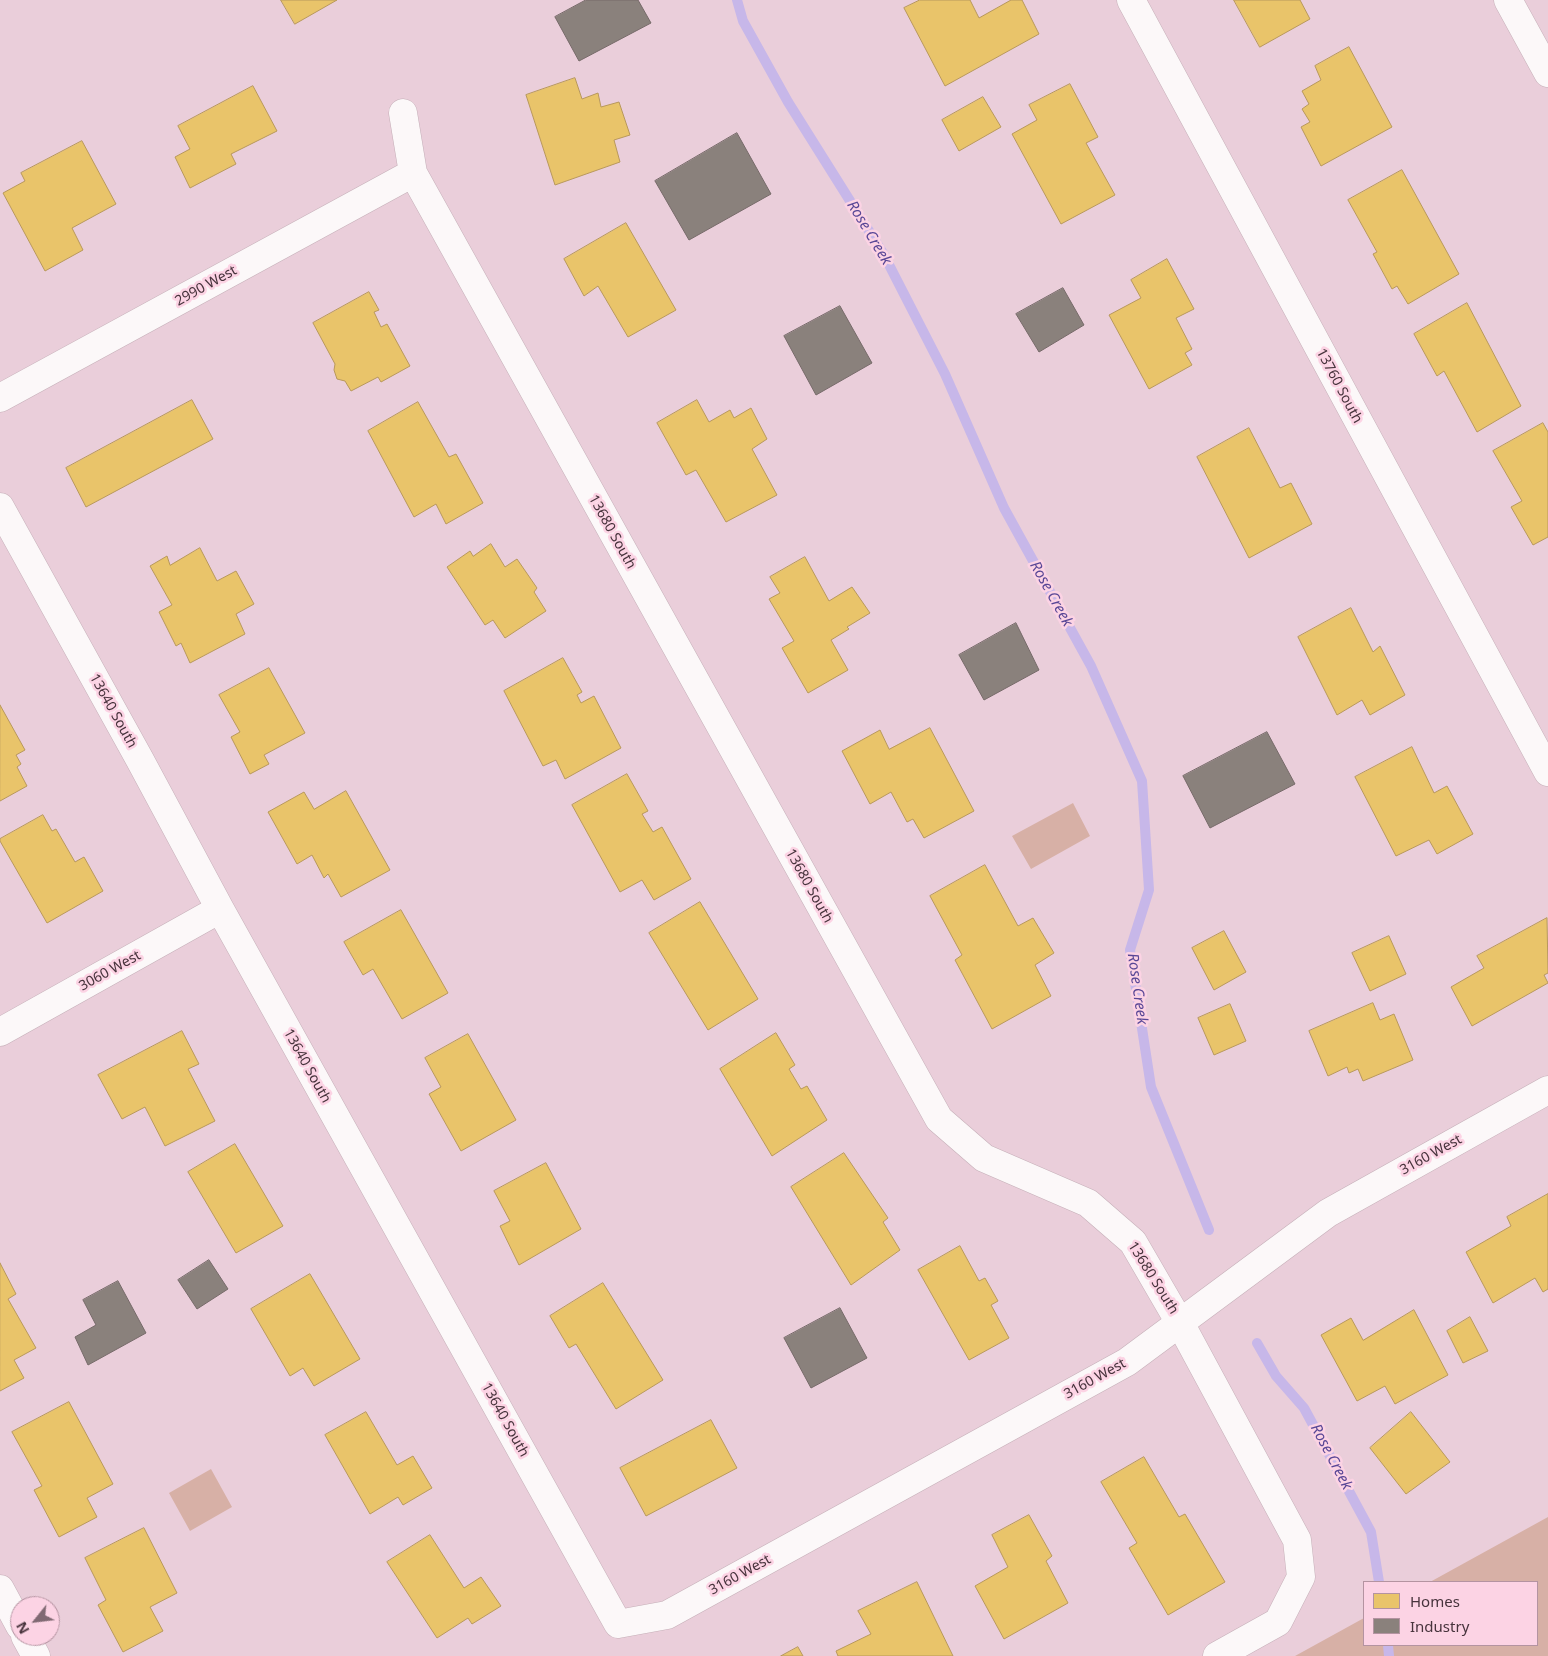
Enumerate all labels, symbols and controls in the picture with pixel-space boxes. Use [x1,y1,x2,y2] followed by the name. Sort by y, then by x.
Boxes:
[843,198,895,268] water label: Rose Creek
[172,262,240,310] street label: 2990 West
[1312,346,1366,426] street label: 13760 South
[585,492,639,572] street label: 13680 South
[1026,558,1076,630] water label: Rose Creek
[86,671,140,751] street label: 13640 South
[782,846,836,926] street label: 13680 South
[76,947,144,995] street label: 3060 West
[1123,952,1151,1026] water label: Rose Creek
[280,1026,334,1106] street label: 13640 South
[1397,1131,1465,1179] street label: 3160 West
[1124,1239,1182,1317] street label: 13680 South
[1061,1355,1129,1403] street label: 3160 West
[478,1380,532,1460] street label: 13640 South
[1306,1421,1356,1493] water label: Rose Creek
[706,1551,774,1599] street label: 3160 West
[1363,1581,1538,1646] legend
[1410,1591,1460,1611] text: Homes
[10,1596,60,1646] north arrow
[1410,1616,1469,1636] text: Industry
[11,1618,33,1638] text: N

